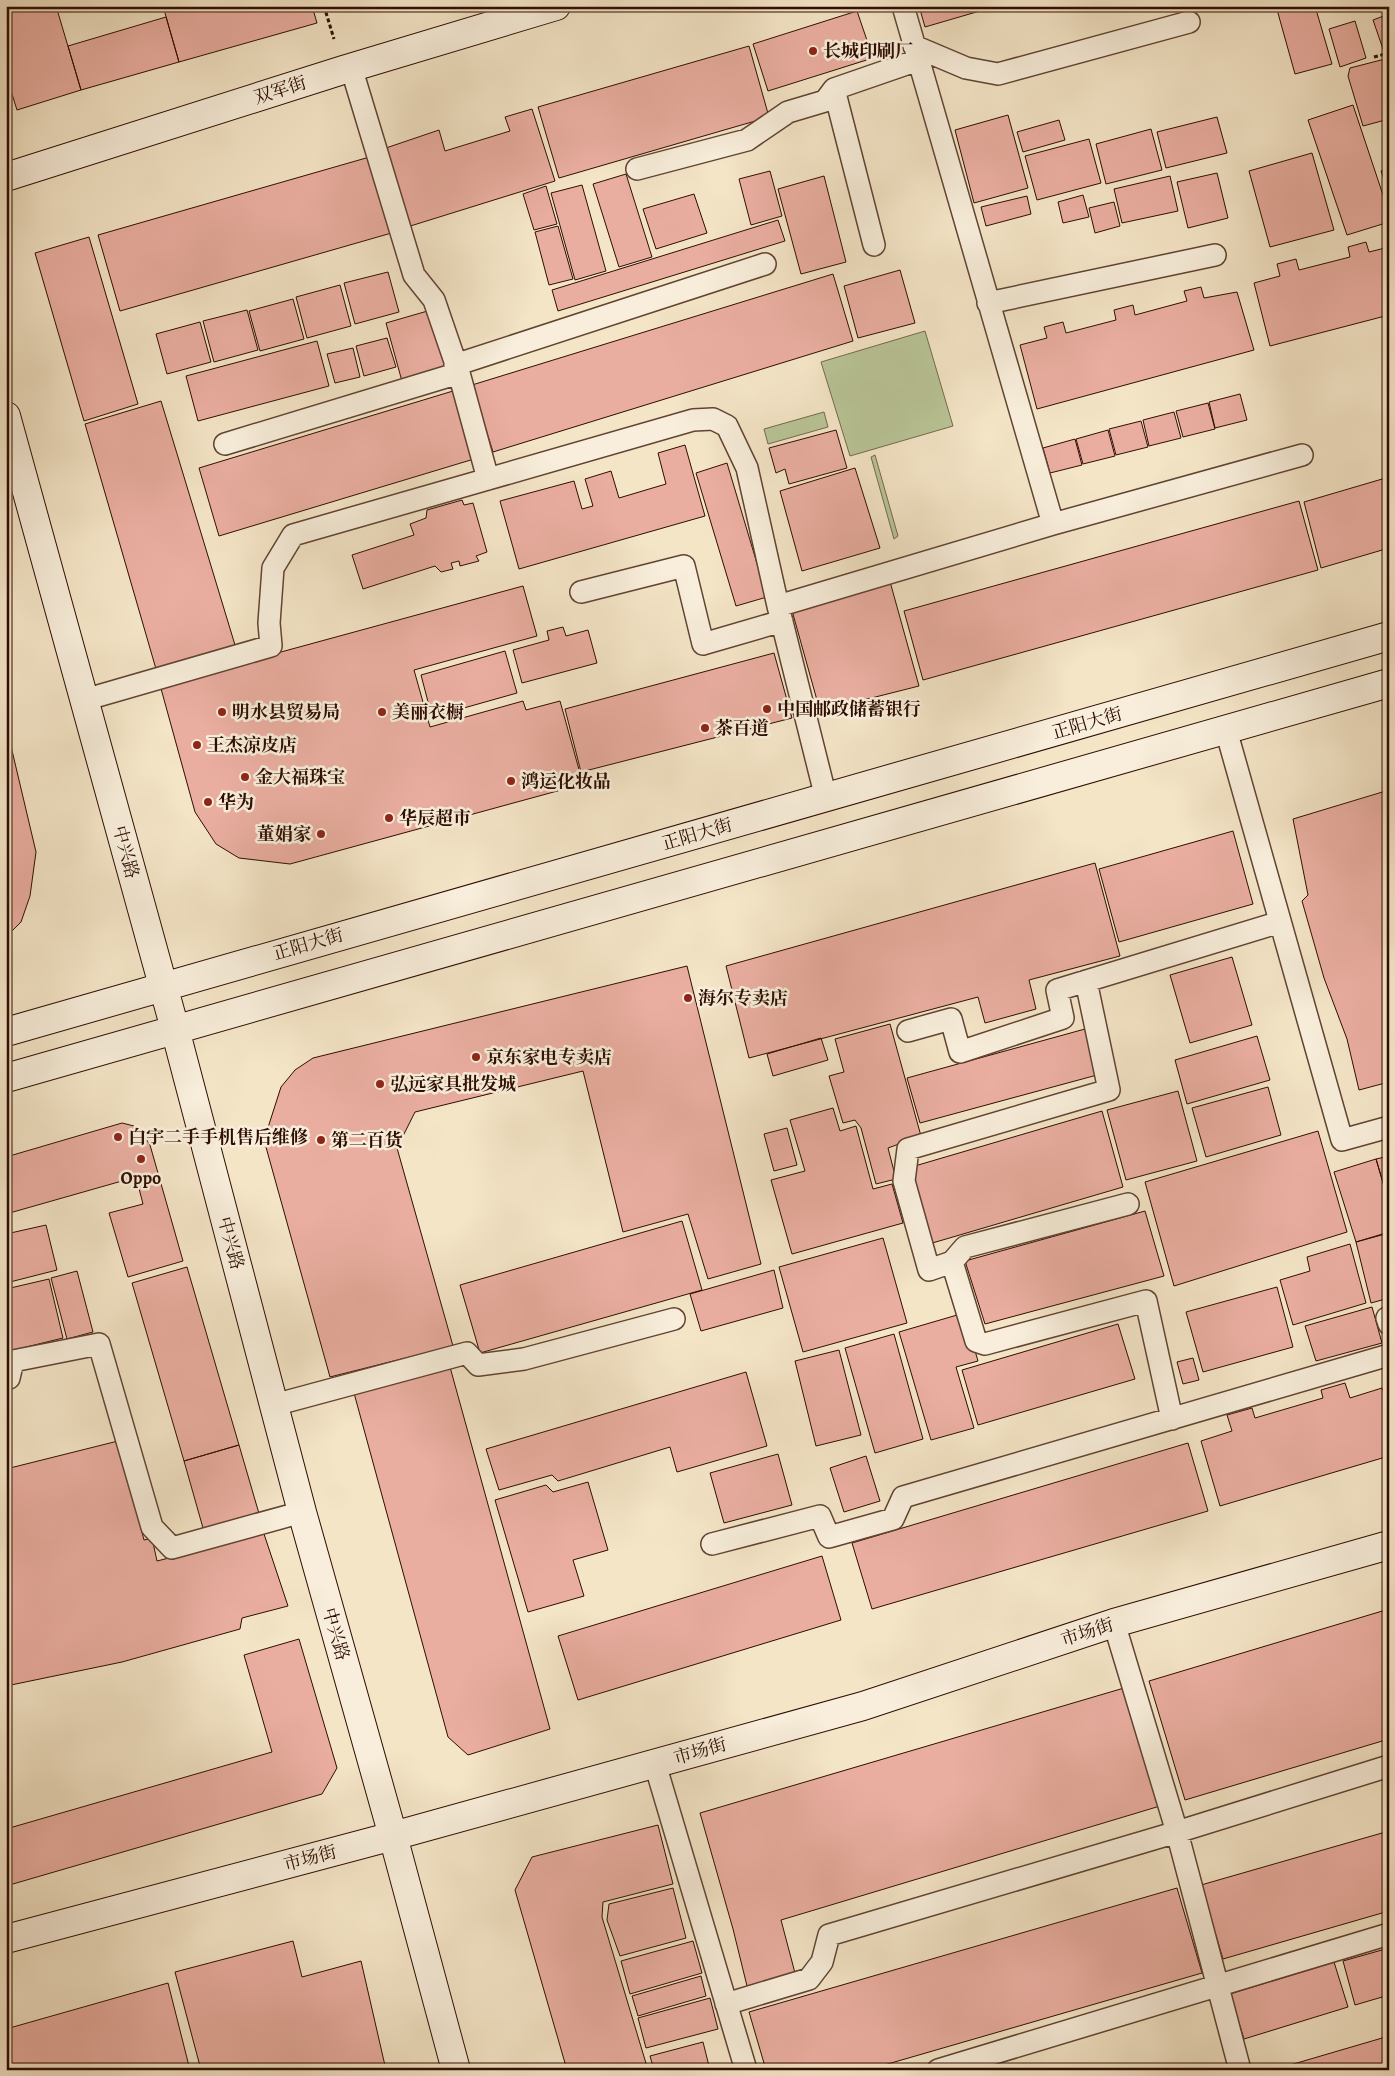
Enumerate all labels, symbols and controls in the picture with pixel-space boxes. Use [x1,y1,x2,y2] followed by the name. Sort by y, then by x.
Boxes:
[823,39,913,63] place label: 长城印刷厂
[807,45,819,57] marker: 长城印刷厂
[251,70,309,110] street label: 双军街
[777,697,921,721] place label: 中国邮政储蓄银行
[232,700,340,724] place label: 明水县贸易局
[392,700,464,724] place label: 美丽衣橱
[1049,702,1125,744] street label: 正阳大街
[761,703,773,715] marker: 中国邮政储蓄银行
[216,706,228,718] marker: 明水县贸易局
[376,706,388,718] marker: 美丽衣橱
[715,716,769,740] place label: 茶百道
[699,722,711,734] marker: 茶百道
[207,733,297,757] place label: 王杰凉皮店
[191,739,203,751] marker: 王杰凉皮店
[255,765,345,789] place label: 金大福珠宝
[521,769,611,793] place label: 鸿运化妆品
[239,771,251,783] marker: 金大福珠宝
[505,775,517,787] marker: 鸿运化妆品
[218,790,254,814] place label: 华为
[202,796,214,808] marker: 华为
[399,806,471,830] place label: 华辰超市
[383,812,395,824] marker: 华辰超市
[659,813,735,855] street label: 正阳大街
[257,822,311,846] place label: 董娟家
[107,823,145,881] street label: 中兴路
[315,828,327,840] marker: 董娟家
[270,923,346,965] street label: 正阳大街
[698,986,788,1010] place label: 海尔专卖店
[682,992,694,1004] marker: 海尔专卖店
[486,1045,612,1069] place label: 京东家电专卖店
[470,1051,482,1063] marker: 京东家电专卖店
[390,1072,516,1096] place label: 弘远家具批发城
[374,1078,386,1090] marker: 弘远家具批发城
[128,1125,308,1149] place label: 白宇二手手机售后维修
[331,1128,403,1152] place label: 第二百货
[112,1131,124,1143] marker: 白宇二手手机售后维修
[315,1134,327,1146] marker: 第二百货
[135,1153,147,1165] marker: Oppo
[121,1166,161,1190] place label: Oppo
[212,1214,250,1272] street label: 中兴路
[317,1605,355,1663] street label: 中兴路
[1058,1612,1116,1652] street label: 市场街
[671,1732,729,1770] street label: 市场街
[281,1839,339,1877] street label: 市场街

